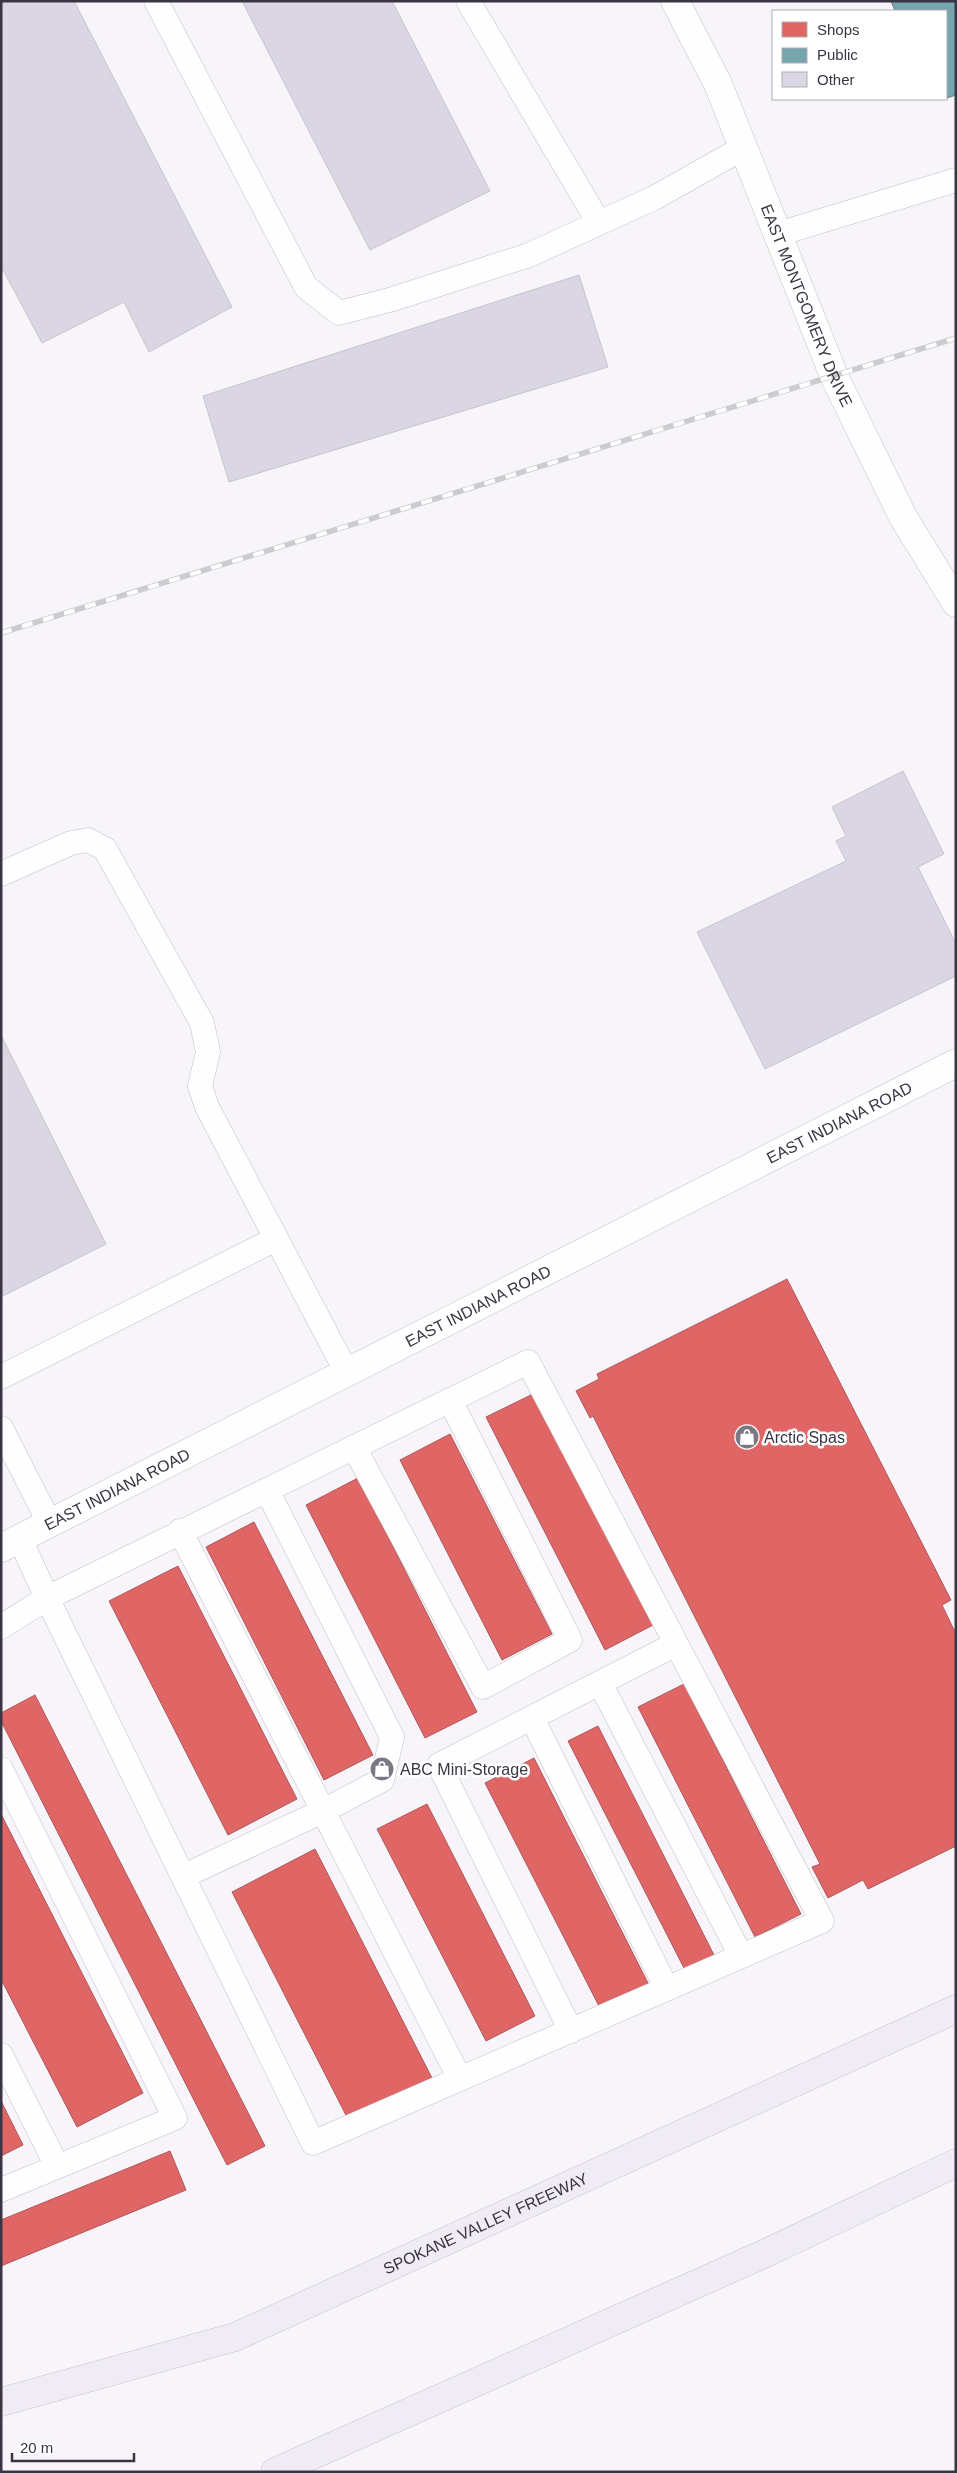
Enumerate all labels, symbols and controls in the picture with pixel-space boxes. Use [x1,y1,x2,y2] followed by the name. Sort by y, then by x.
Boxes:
[772,10,947,100] legend
[817,21,860,38] text: Shops
[817,46,858,63] text: Public
[817,71,855,88] text: Other
[758,202,856,409] street label: EAST MONTGOMERY DRIVE
[764,1079,915,1167] street label: EAST INDIANA ROAD
[403,1262,554,1350] street label: EAST INDIANA ROAD
[734,1424,760,1450] shop icon: Arctic Spas
[764,1429,845,1446] place label: Arctic Spas
[42,1446,193,1534] street label: EAST INDIANA ROAD
[369,1756,395,1782] shop icon: ABC Mini-Storage
[400,1761,528,1778] place label: ABC Mini-Storage
[381,2170,591,2277] street label: SPOKANE VALLEY FREEWAY
[12,2430,135,2462] scale bar
[20,2439,53,2456] text: 20 m

